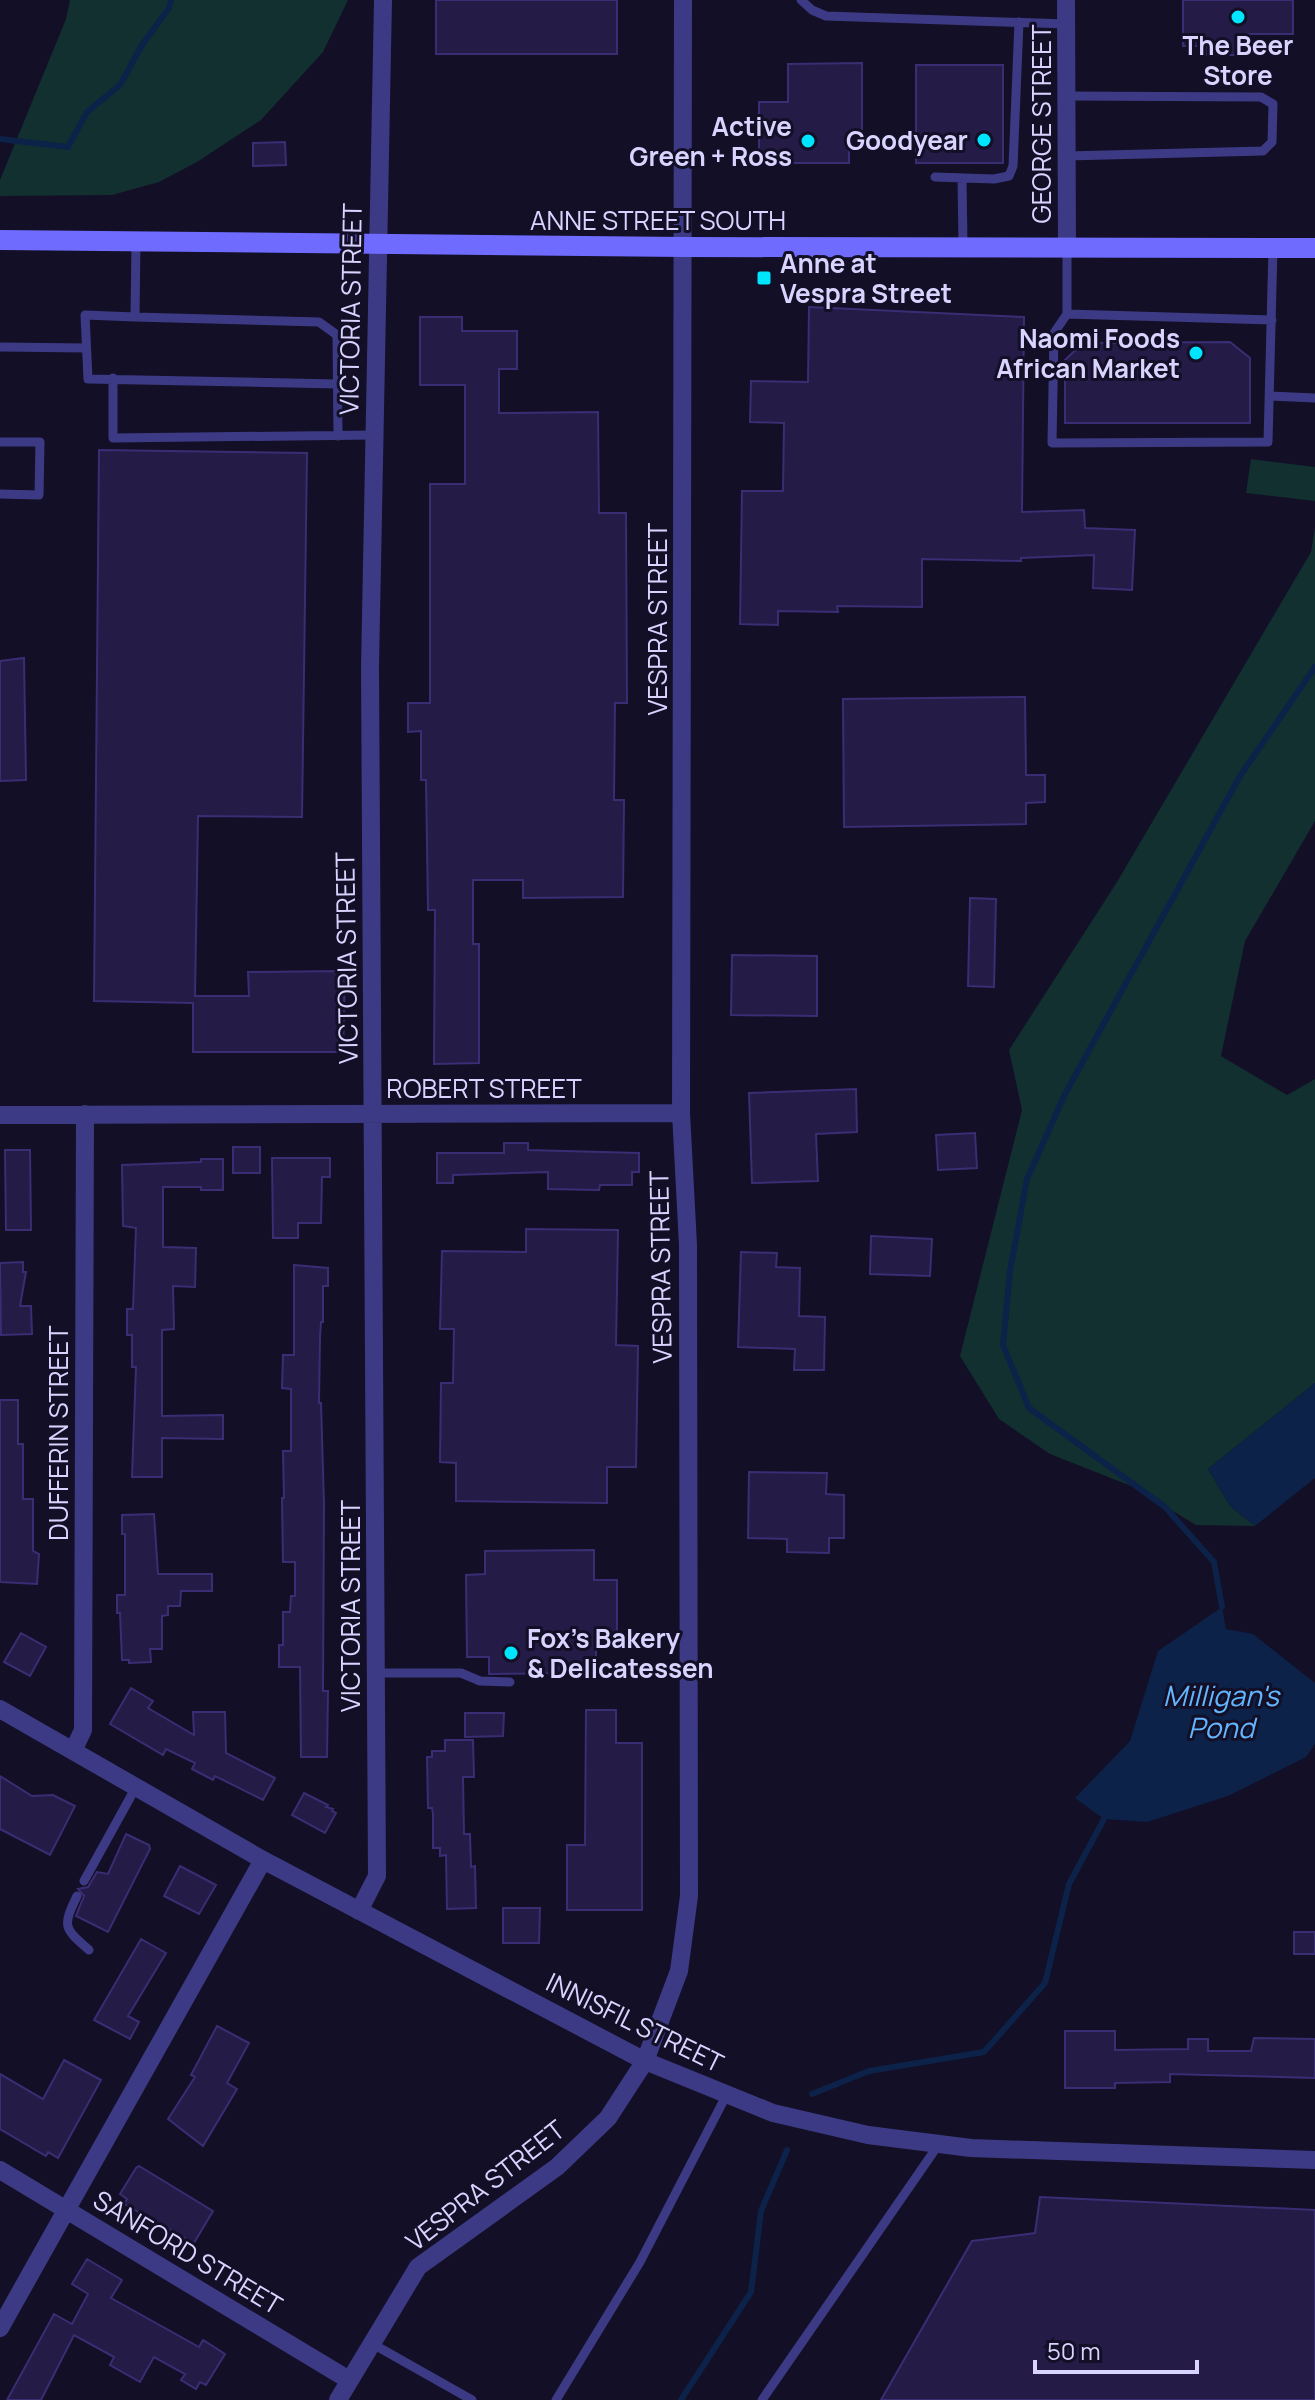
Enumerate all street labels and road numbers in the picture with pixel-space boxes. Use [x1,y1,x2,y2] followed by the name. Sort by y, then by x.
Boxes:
[1023,24,1059,224] street label: GEORGE STREET
[330,202,370,415] street label: VICTORIA STREET
[530,202,786,238] street label: ANNE STREET SOUTH
[639,522,675,715] street label: VESPRA STREET
[326,851,366,1064] street label: VICTORIA STREET
[386,1070,582,1106] street label: ROBERT STREET
[640,1170,680,1364] street label: VESPRA STREET
[40,1325,76,1541] street label: DUFFERIN STREET
[332,1500,368,1712] street label: VICTORIA STREET
[540,1963,730,2081] street label: INNISFIL STREET
[398,2111,572,2259] street label: VESPRA STREET
[87,2181,290,2323] street label: SANFORD STREET

